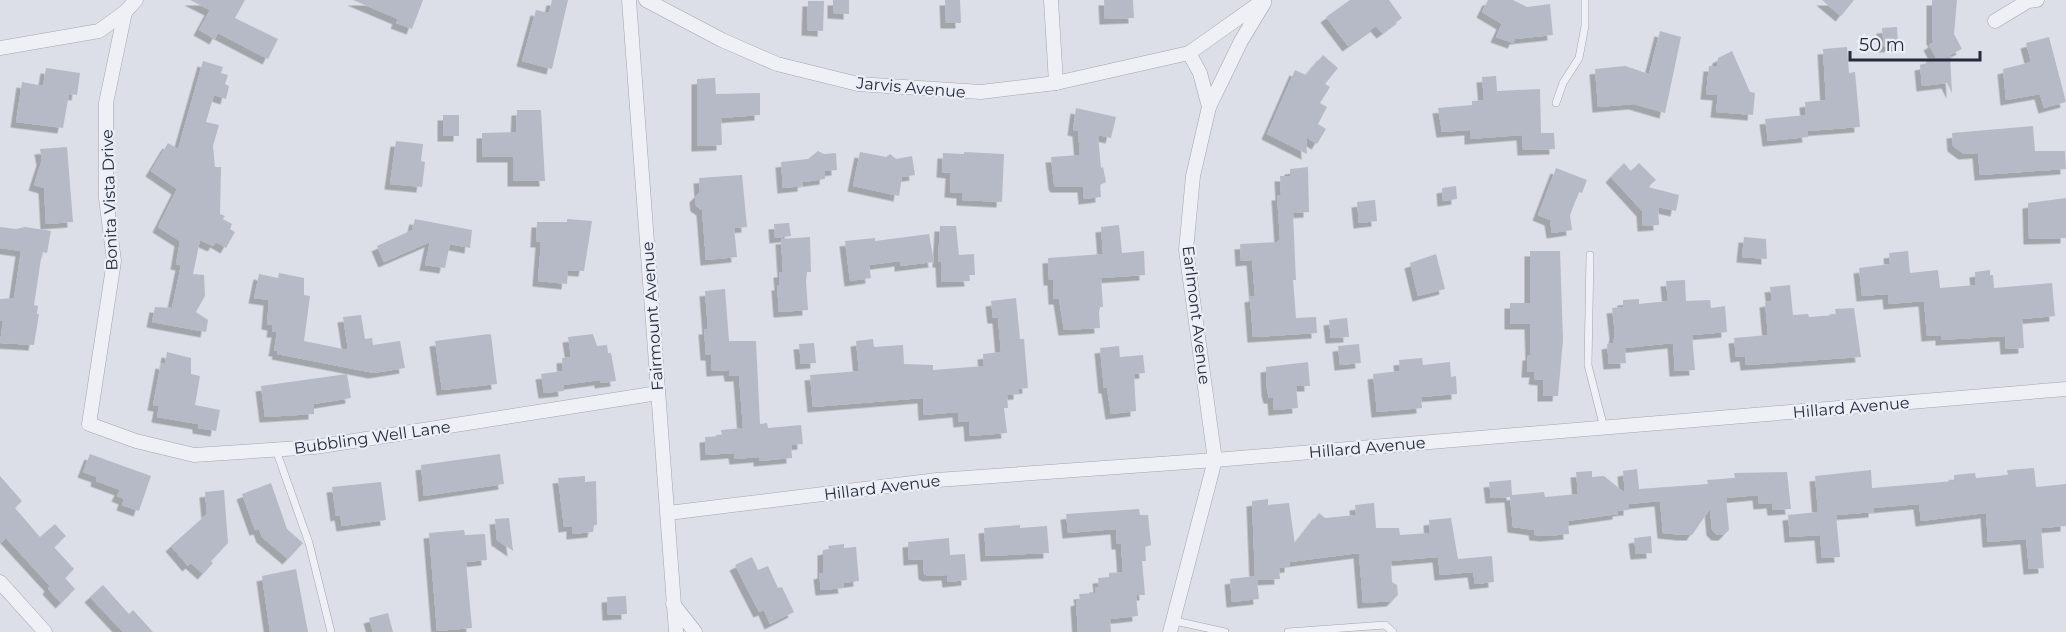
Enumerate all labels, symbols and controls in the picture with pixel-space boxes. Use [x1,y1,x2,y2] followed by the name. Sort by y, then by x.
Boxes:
[1850,24,1980,62] scale bar
[1859,34,1905,56] text: 50 m
[855,73,966,102] street label: Jarvis Avenue
[98,129,121,271] street label: Bonita Vista Drive
[638,241,667,391] street label: Fairmount Avenue
[1179,245,1214,385] street label: Earlmont Avenue
[1792,393,1910,422] street label: Hillard Avenue
[293,417,452,458] street label: Bubbling Well Lane
[1308,433,1426,462] street label: Hillard Avenue
[823,471,941,504] street label: Hillard Avenue

